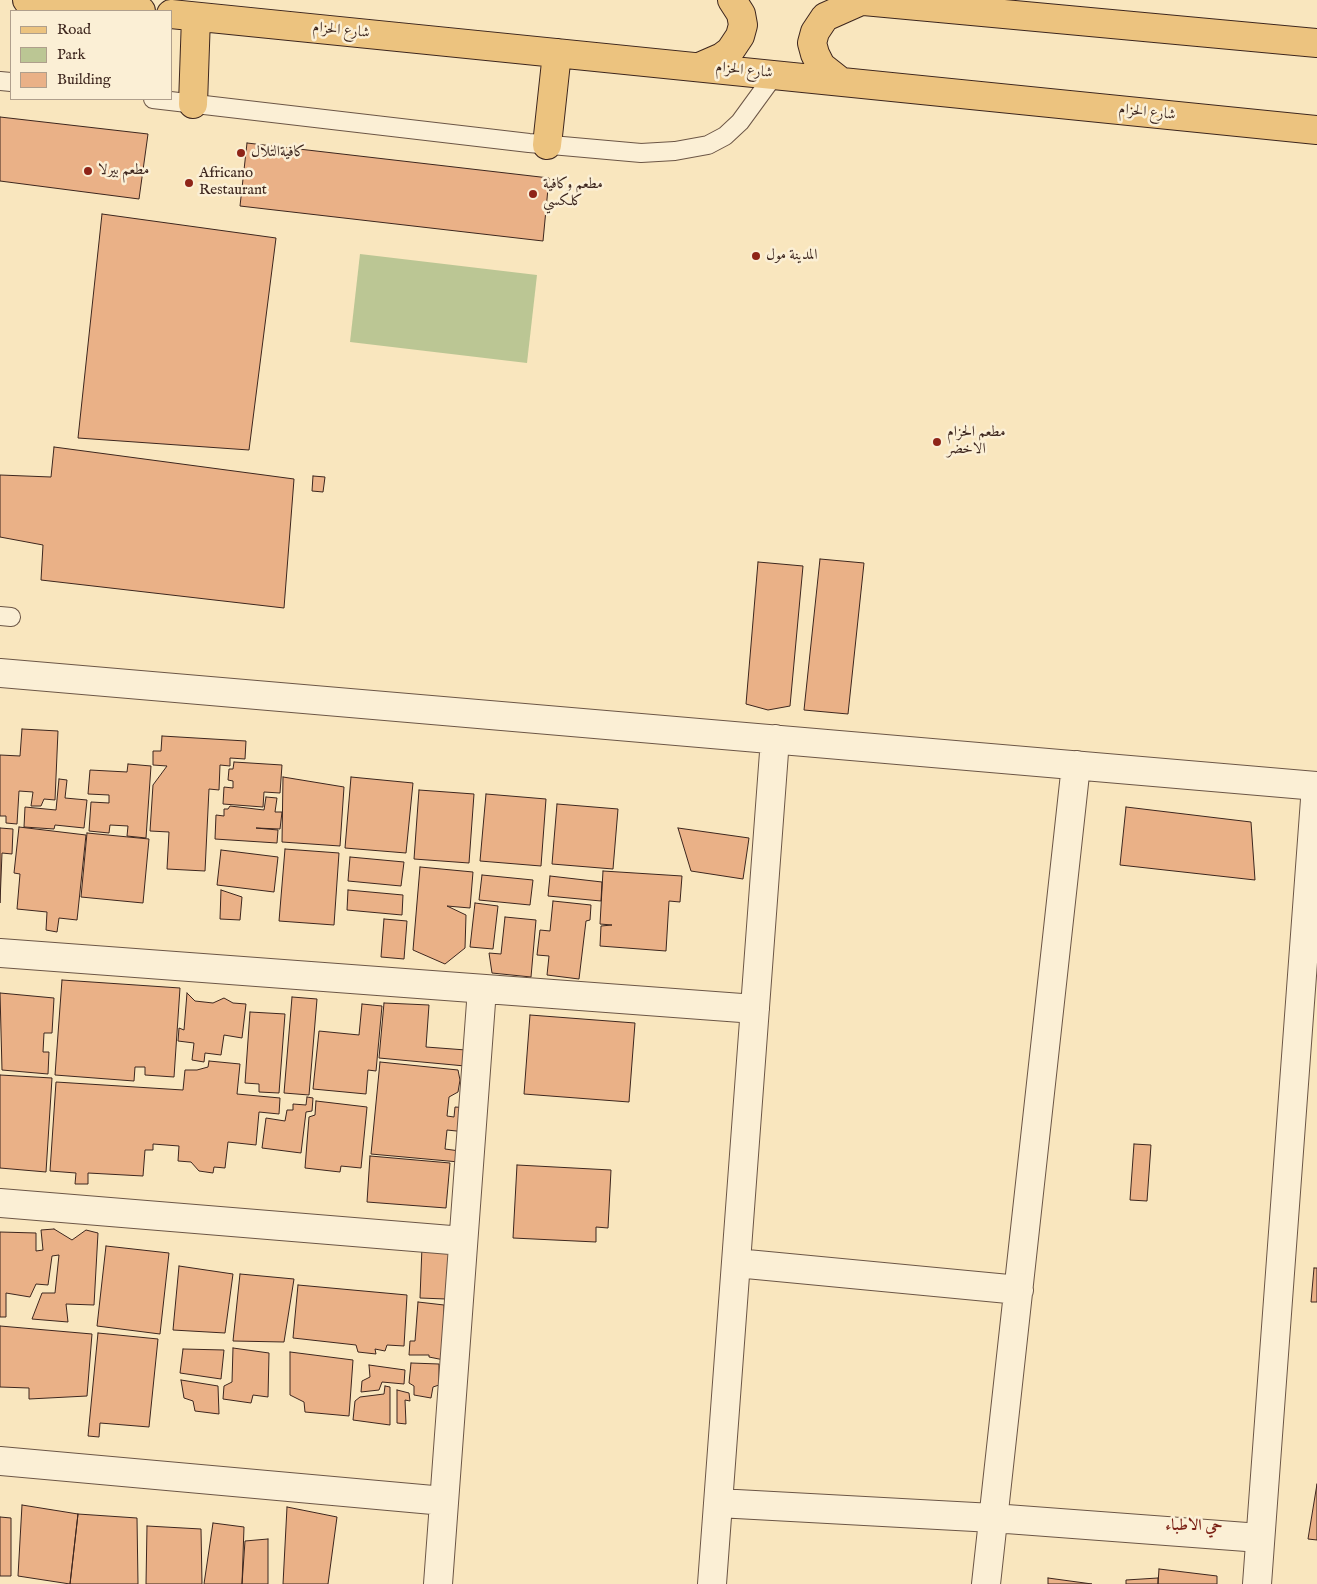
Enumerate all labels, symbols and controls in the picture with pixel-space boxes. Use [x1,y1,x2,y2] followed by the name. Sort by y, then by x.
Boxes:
[10,10,172,100] legend
[312,19,370,43] street label: شارع الحزام
[57,20,91,39] text: Road
[57,45,86,64] text: Park
[715,59,773,83] street label: شارع الحزام
[57,70,111,89] text: Building
[1118,101,1176,125] street label: شارع الحزام
[251,144,305,162] place label: كافيةالتلال
[235,147,247,159] marker: كافيةالتلال
[98,162,149,180] place label: مطعم بيرلا
[82,165,94,177] marker: مطعم بيرلا
[199,165,267,200] place label: Africano Restaurant
[543,176,603,211] place label: مطعم وكافية كلكسي
[183,177,195,189] marker: Africano Restaurant
[527,188,539,200] marker: مطعم وكافية كلكسي
[766,247,818,265] place label: المدينة مول
[750,250,762,262] marker: المدينة مول
[947,424,1006,459] place label: مطعم الحزام الاخضر
[931,436,943,448] marker: مطعم الحزام الاخضر
[1165,1517,1223,1537] district label: حي الاطباء

